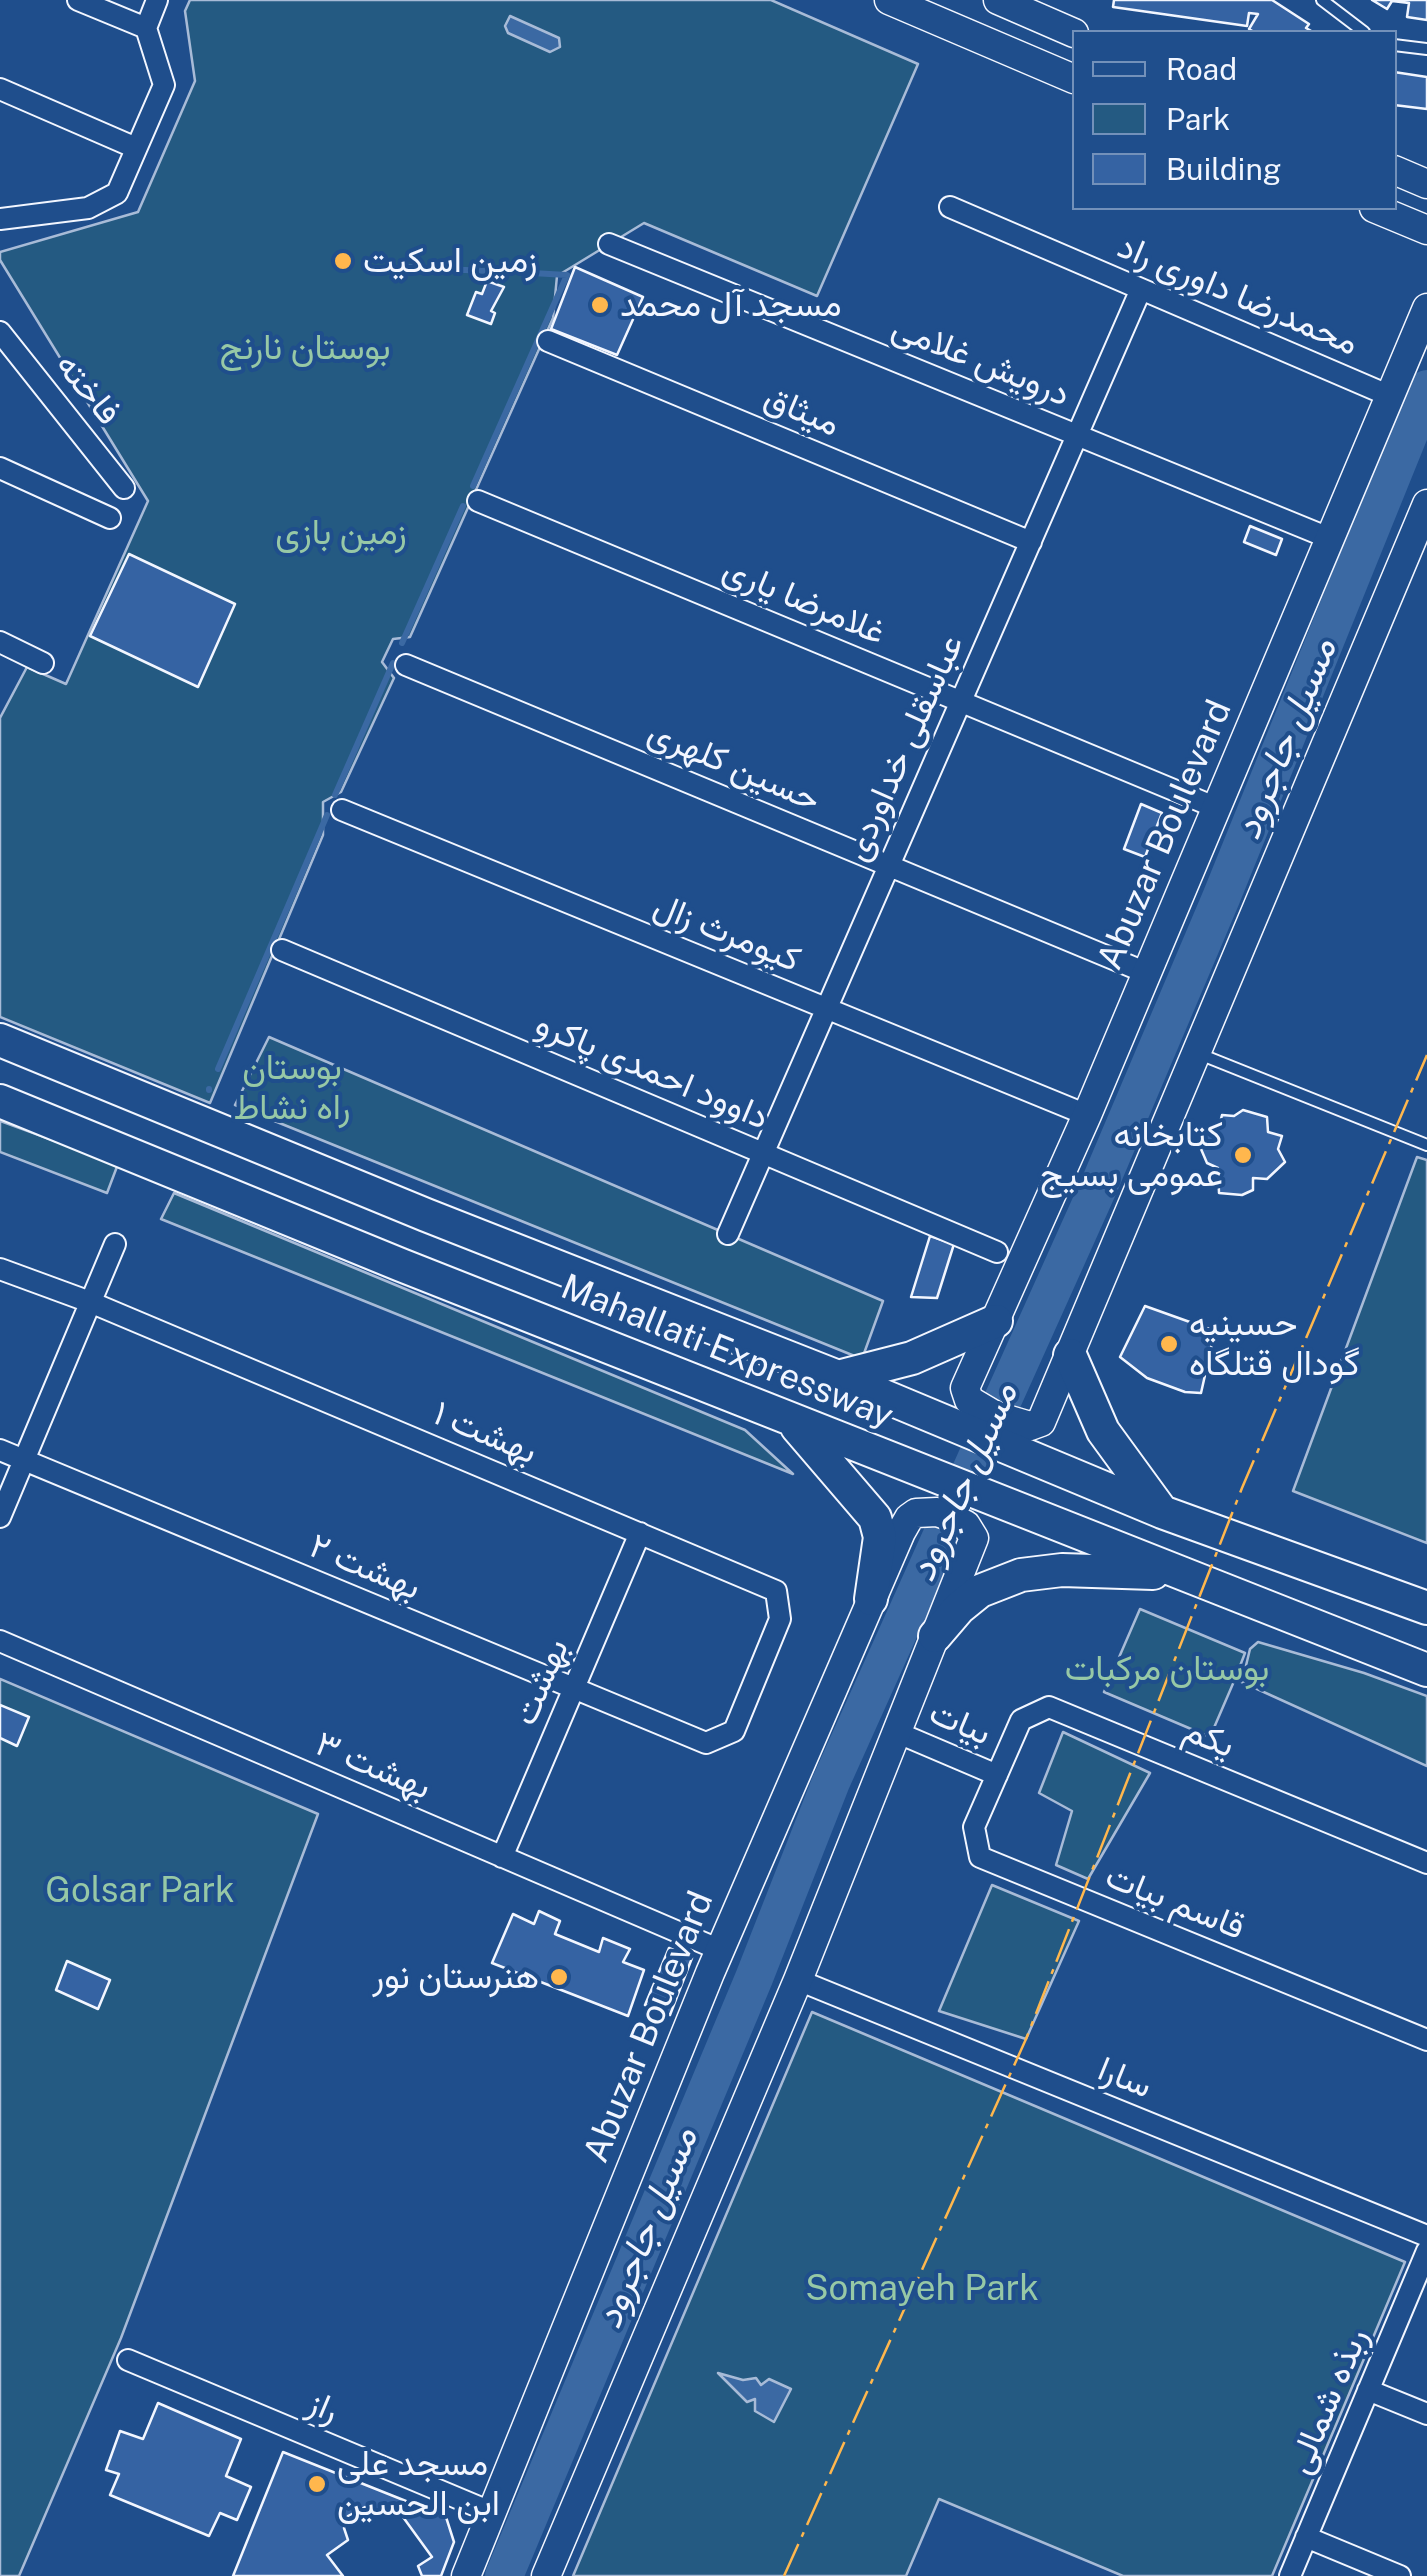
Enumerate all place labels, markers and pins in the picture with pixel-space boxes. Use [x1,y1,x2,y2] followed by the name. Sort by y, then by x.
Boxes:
[363,240,537,282] place label: زمین اسکیت
[332,250,354,272] marker: زمین اسکیت
[620,284,842,326] place label: مسجد آل محمد
[589,294,611,316] marker: مسجد آل محمد
[1040,1114,1223,1196] place label: کتابخانه عمومی بسیج
[1232,1144,1254,1166] marker: کتابخانه عمومی بسیج
[1189,1303,1360,1385] place label: حسینیه گودال قتلگاه
[1158,1333,1180,1355] marker: حسینیه گودال قتلگاه
[372,1956,539,1998] place label: هنرستان نور
[548,1966,570,1988] marker: هنرستان نور
[337,2443,500,2525] place label: مسجد علی ابن الحسین
[306,2473,328,2495] marker: مسجد علی ابن الحسین

